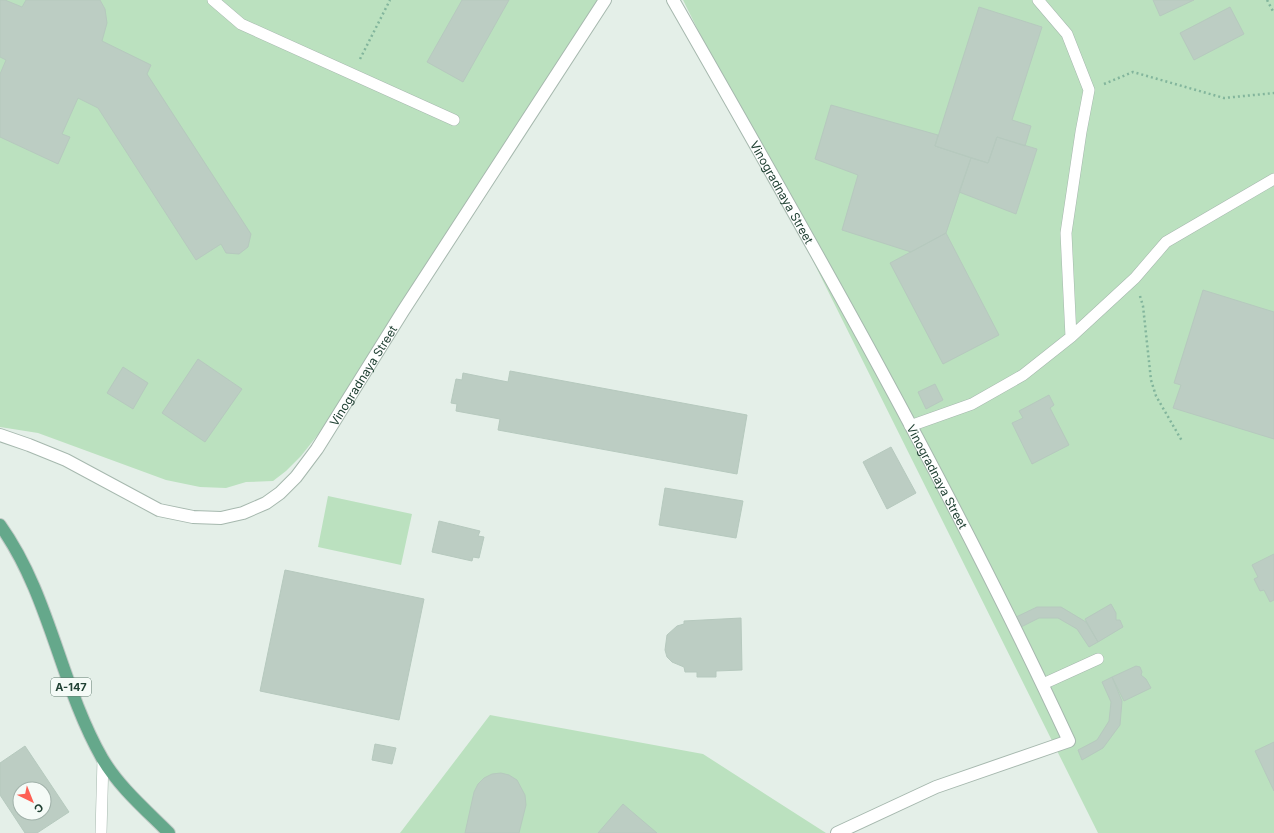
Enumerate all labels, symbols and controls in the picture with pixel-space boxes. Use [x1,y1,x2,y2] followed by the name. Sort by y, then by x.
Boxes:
[747,138,817,246] street label: Vinogradnaya Street
[326,322,400,429] street label: Vinogradnaya Street
[904,422,971,531] street label: Vinogradnaya Street
[51,678,91,696] road number: А-147
[12,781,52,821] north arrow
[31,800,47,816] text: С

